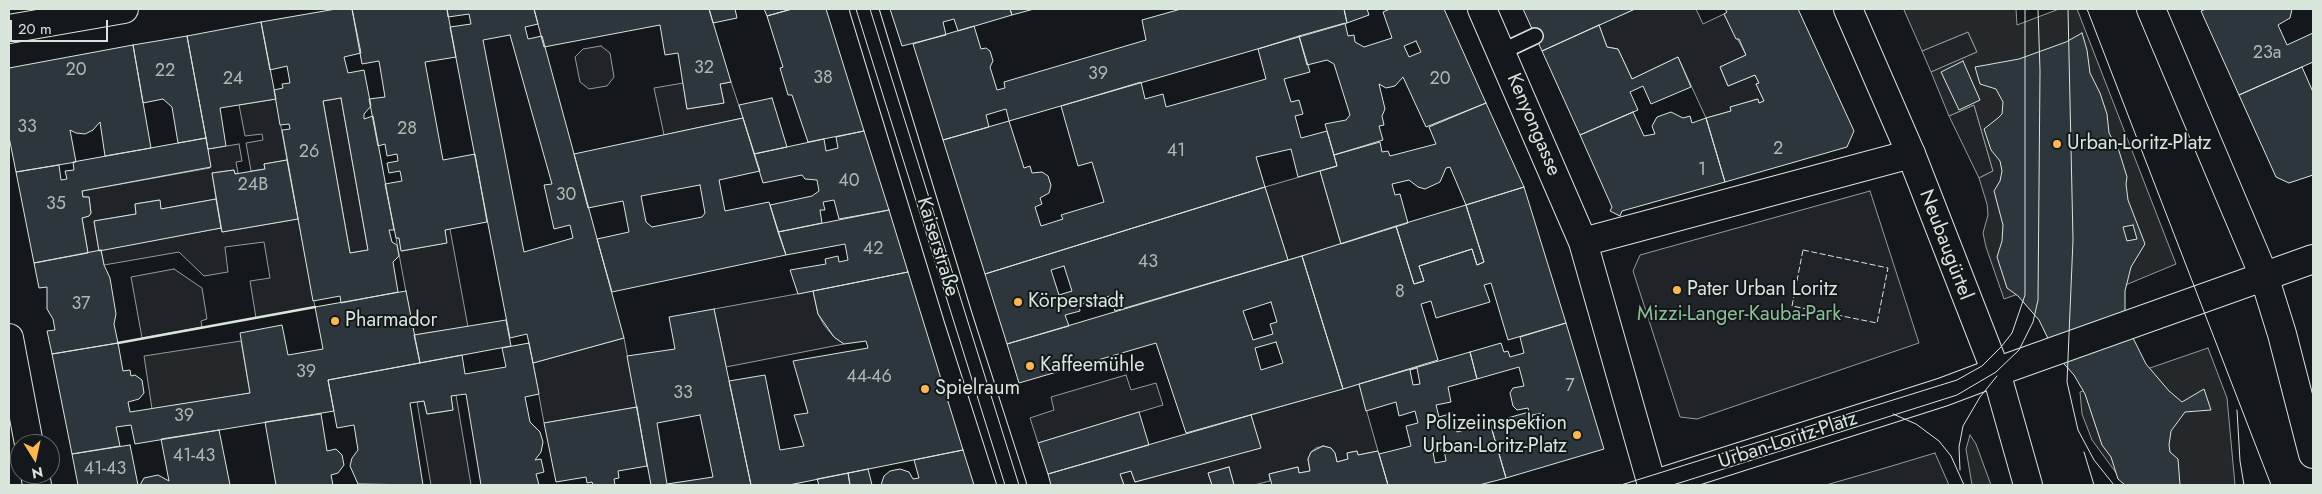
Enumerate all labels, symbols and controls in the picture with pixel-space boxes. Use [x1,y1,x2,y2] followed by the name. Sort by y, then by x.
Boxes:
[12,10,110,42] scale bar
[18,18,52,40] text: 20 m
[2253,43,2281,65] house number: 23a
[694,58,714,80] house number: 32
[65,60,87,82] house number: 20
[155,61,175,83] house number: 22
[1088,64,1108,86] house number: 39
[813,68,833,90] house number: 38
[223,69,243,91] house number: 24
[1429,69,1451,91] house number: 20
[1501,70,1565,180] street label: Kenyongasse
[17,117,37,139] house number: 33
[397,119,417,141] house number: 28
[2067,132,2211,156] place label: Urban-Loritz-Platz
[2051,138,2063,150] marker: Urban-Loritz-Platz
[1773,139,1783,161] house number: 2
[1167,141,1185,163] house number: 41
[299,142,319,164] house number: 26
[1698,160,1706,182] house number: 1
[838,171,860,193] house number: 40
[238,175,268,197] house number: 24B
[556,185,576,207] house number: 30
[1913,186,1977,304] street label: Neubaugürtel
[46,194,66,216] house number: 35
[911,195,963,299] street label: Kaiserstraße
[863,239,883,261] house number: 42
[1138,252,1158,274] house number: 43
[1687,278,1838,302] place label: Pater Urban Loritz
[1395,282,1405,304] house number: 8
[1671,284,1683,296] marker: Pater Urban Loritz
[1028,290,1124,314] place label: Körperstadt
[71,294,91,316] house number: 37
[1012,296,1024,308] marker: Körperstadt
[1637,303,1841,327] park label: Mizzi-Langer-Kauba-Park
[345,309,437,333] place label: Pharmador
[329,315,341,327] marker: Pharmador
[1040,354,1144,378] place label: Kaffeemühle
[1024,360,1036,372] marker: Kaffeemühle
[296,362,316,384] house number: 39
[846,367,892,389] house number: 44-46
[1565,376,1575,398] house number: 7
[935,377,1020,401] place label: Spielraum
[673,383,693,405] house number: 33
[919,383,931,395] marker: Spielraum
[174,406,194,428] house number: 39
[1716,407,1860,475] street label: Urban-Loritz-Platz
[1423,412,1567,459] place label: Polizeiinspektion Urban-Loritz-Platz
[1571,429,1583,441] marker: Polizeiinspektion Urban-Loritz-Platz
[10,434,60,484] north arrow
[173,446,215,468] house number: 41-43
[84,459,126,481] house number: 41-43
[30,462,45,484] text: N

